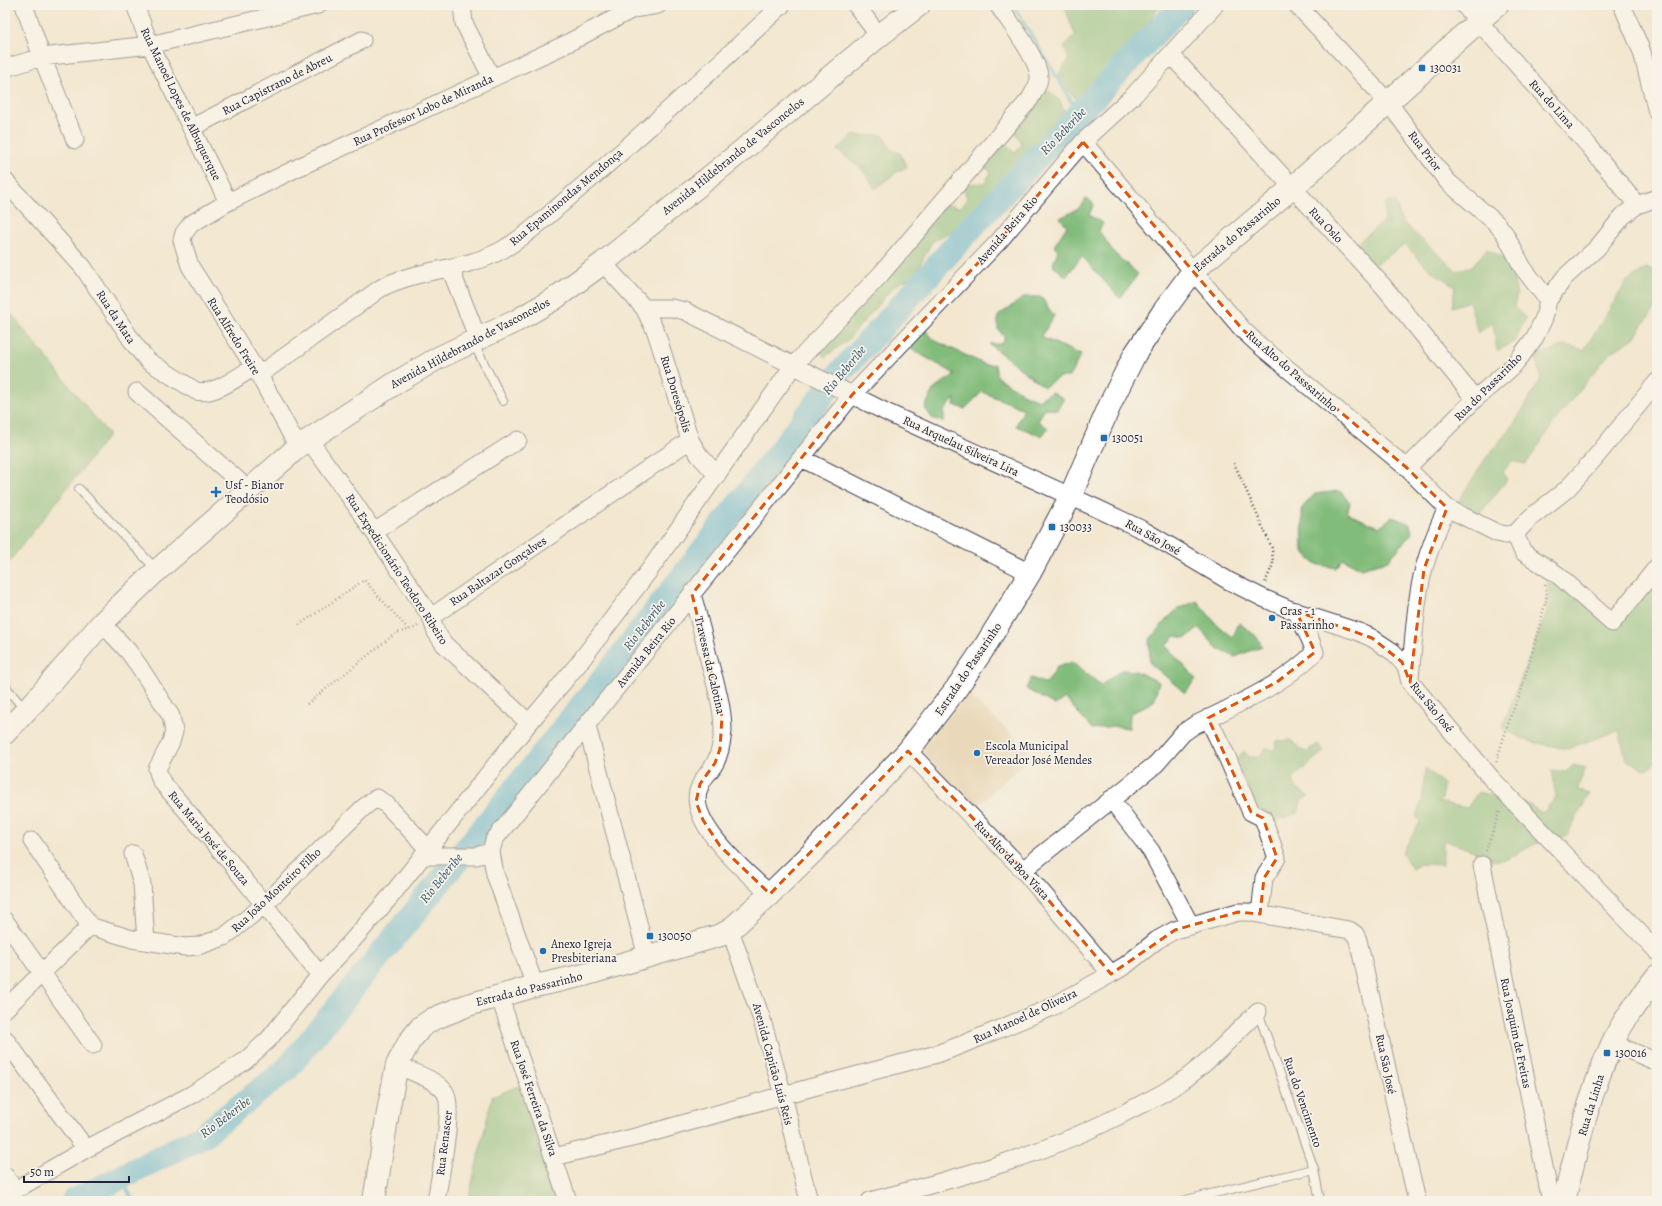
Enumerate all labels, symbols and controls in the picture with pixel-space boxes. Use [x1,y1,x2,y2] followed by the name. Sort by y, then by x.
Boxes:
[137,25,225,183] street label: Rua Manoel Lopes de Albuquerque
[219,49,335,119] street label: Rua Capistrano de Abreu
[1430,60,1461,76] place label: 130031
[1417,63,1427,73] marker: 130031
[350,70,496,150] street label: Rua Professor Lobo de Miranda
[1526,76,1579,132] street label: Rua do Lima
[658,93,808,219] street label: Avenida Hildebrando de Vasconcelos
[1036,103,1090,158] water label: Rio Beberibe
[1405,128,1446,175] street label: Rua Prior
[506,144,626,249] street label: Rua Epaminondas Mendonça
[972,192,1041,269] street label: Avenida Beira Rio
[1190,193,1284,275] street label: Estrada do Passarinho
[1305,204,1347,246] street label: Rua Oslo
[93,287,140,347] street label: Rua da Mata
[204,294,264,378] street label: Rua Alfredo Freire
[386,294,553,392] street label: Avenida Hildebrando de Vasconcelos
[1243,327,1341,415] street label: Rua Alto do Passsarinho
[818,342,870,398] water label: Rio Beberibe
[1450,349,1526,425] street label: Rua do Passarinho
[657,353,695,435] street label: Rua Doresópolis
[900,412,1022,480] street label: Rua Arquelau Silveira Lira
[1112,430,1143,446] place label: 130051
[1099,433,1109,443] marker: 130051
[225,477,284,507] place label: Usf - Bianor Teodósio
[210,486,222,498] marker: Usf - Bianor Teodósio
[342,490,452,648] street label: Rua Expedicionário Teodoro Ribeiro
[1122,515,1184,559] street label: Rua São José
[1060,519,1092,535] place label: 130033
[1047,522,1057,532] marker: 130033
[446,532,550,609] street label: Rua Baltazar Gonçalves
[619,596,669,654] water label: Rio Beberibe
[1280,603,1334,633] place label: Cras - 1 Passarinho
[612,613,679,691] street label: Avenida Beira Rio
[1267,613,1277,623] marker: Cras - 1 Passarinho
[691,614,729,716] street label: Travessa da Calotina
[931,619,1005,719] street label: Estrada do Passarinho
[1407,678,1457,736] street label: Rua São José
[984,738,1092,768] place label: Escola Municipal Vereador José Mendes
[972,748,982,758] marker: Escola Municipal Vereador José Mendes
[165,787,254,889] street label: Rua Maria José de Souza
[971,817,1053,904] street label: Rua Alto da Boa Vista
[228,844,324,936] street label: Rua João Monteiro Filho
[416,849,466,906] water label: Rio Beberibe
[658,928,691,944] place label: 130050
[645,931,655,941] marker: 130050
[550,936,617,966] place label: Anexo Igreja Presbiteriana
[538,946,548,956] marker: Anexo Igreja Presbiteriana
[474,968,584,1010] street label: Estrada do Passarinho
[1496,976,1536,1090] street label: Rua Joaquim de Freitas
[970,985,1080,1047] street label: Rua Manoel de Oliveira
[749,1000,797,1127] street label: Avenida Capitão Luís Reis
[1372,1032,1400,1096] street label: Rua São José
[507,1038,562,1159] street label: Rua José Ferreira da Silva
[1615,1045,1647,1061] place label: 130016
[1602,1048,1612,1058] marker: 130016
[1280,1055,1326,1150] street label: Rua do Vencimento
[1574,1072,1608,1138] street label: Rua da Linha
[196,1092,254,1142] water label: Rio Beberibe
[432,1109,456,1177] street label: Rua Renascer
[24,1158,129,1184] scale bar
[30,1164,54,1180] text: 50 m

